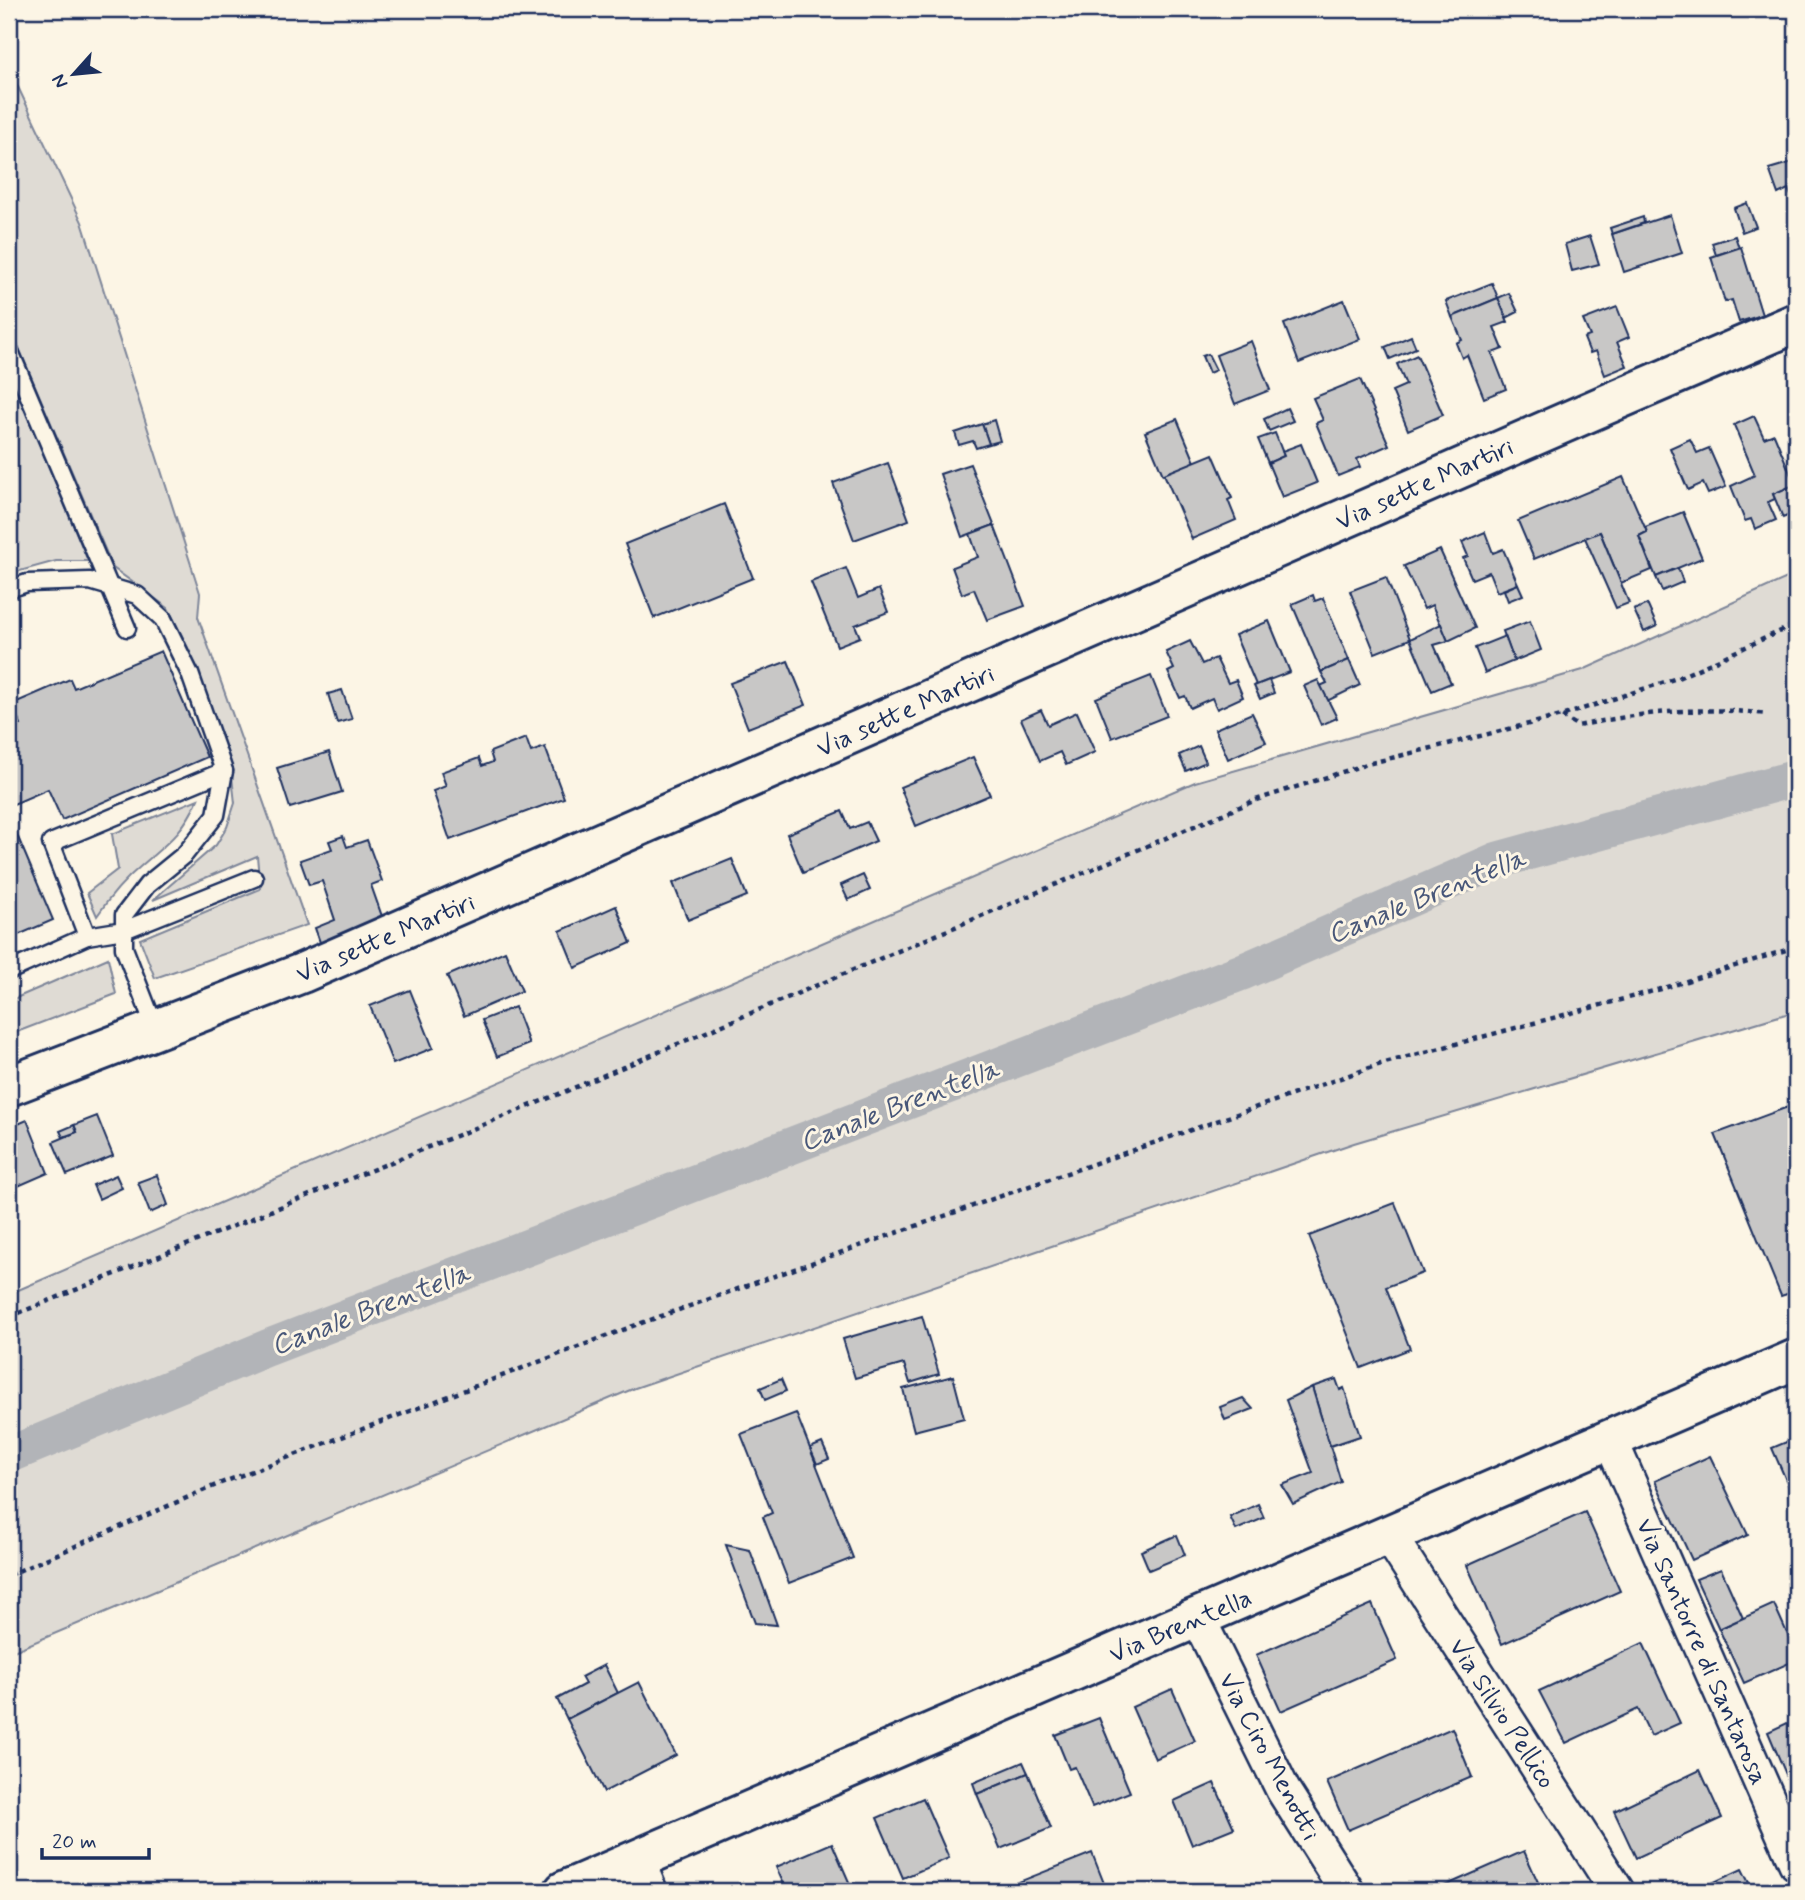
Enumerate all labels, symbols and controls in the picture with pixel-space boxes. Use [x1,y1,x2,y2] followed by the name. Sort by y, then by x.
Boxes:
[38,38,108,108] north arrow
[46,70,74,92] text: N
[1331,430,1519,539] street label: Via sette Martiri
[812,657,1000,766] street label: Via sette Martiri
[1323,840,1532,954] water label: Canale Brentella
[291,886,480,992] street label: Via sette Martiri
[795,1051,1006,1161] water label: Canale Brentella
[266,1255,477,1365] water label: Canale Brentella
[1627,1513,1775,1790] street label: Via Santorre di Santarosa
[1104,1582,1257,1672] street label: Via Brentella
[1440,1632,1563,1796] street label: Via Silvio Pellico
[1210,1667,1327,1847] street label: Via Ciro Menotti
[42,1816,149,1860] scale bar
[52,1828,97,1856] text: 20 m

